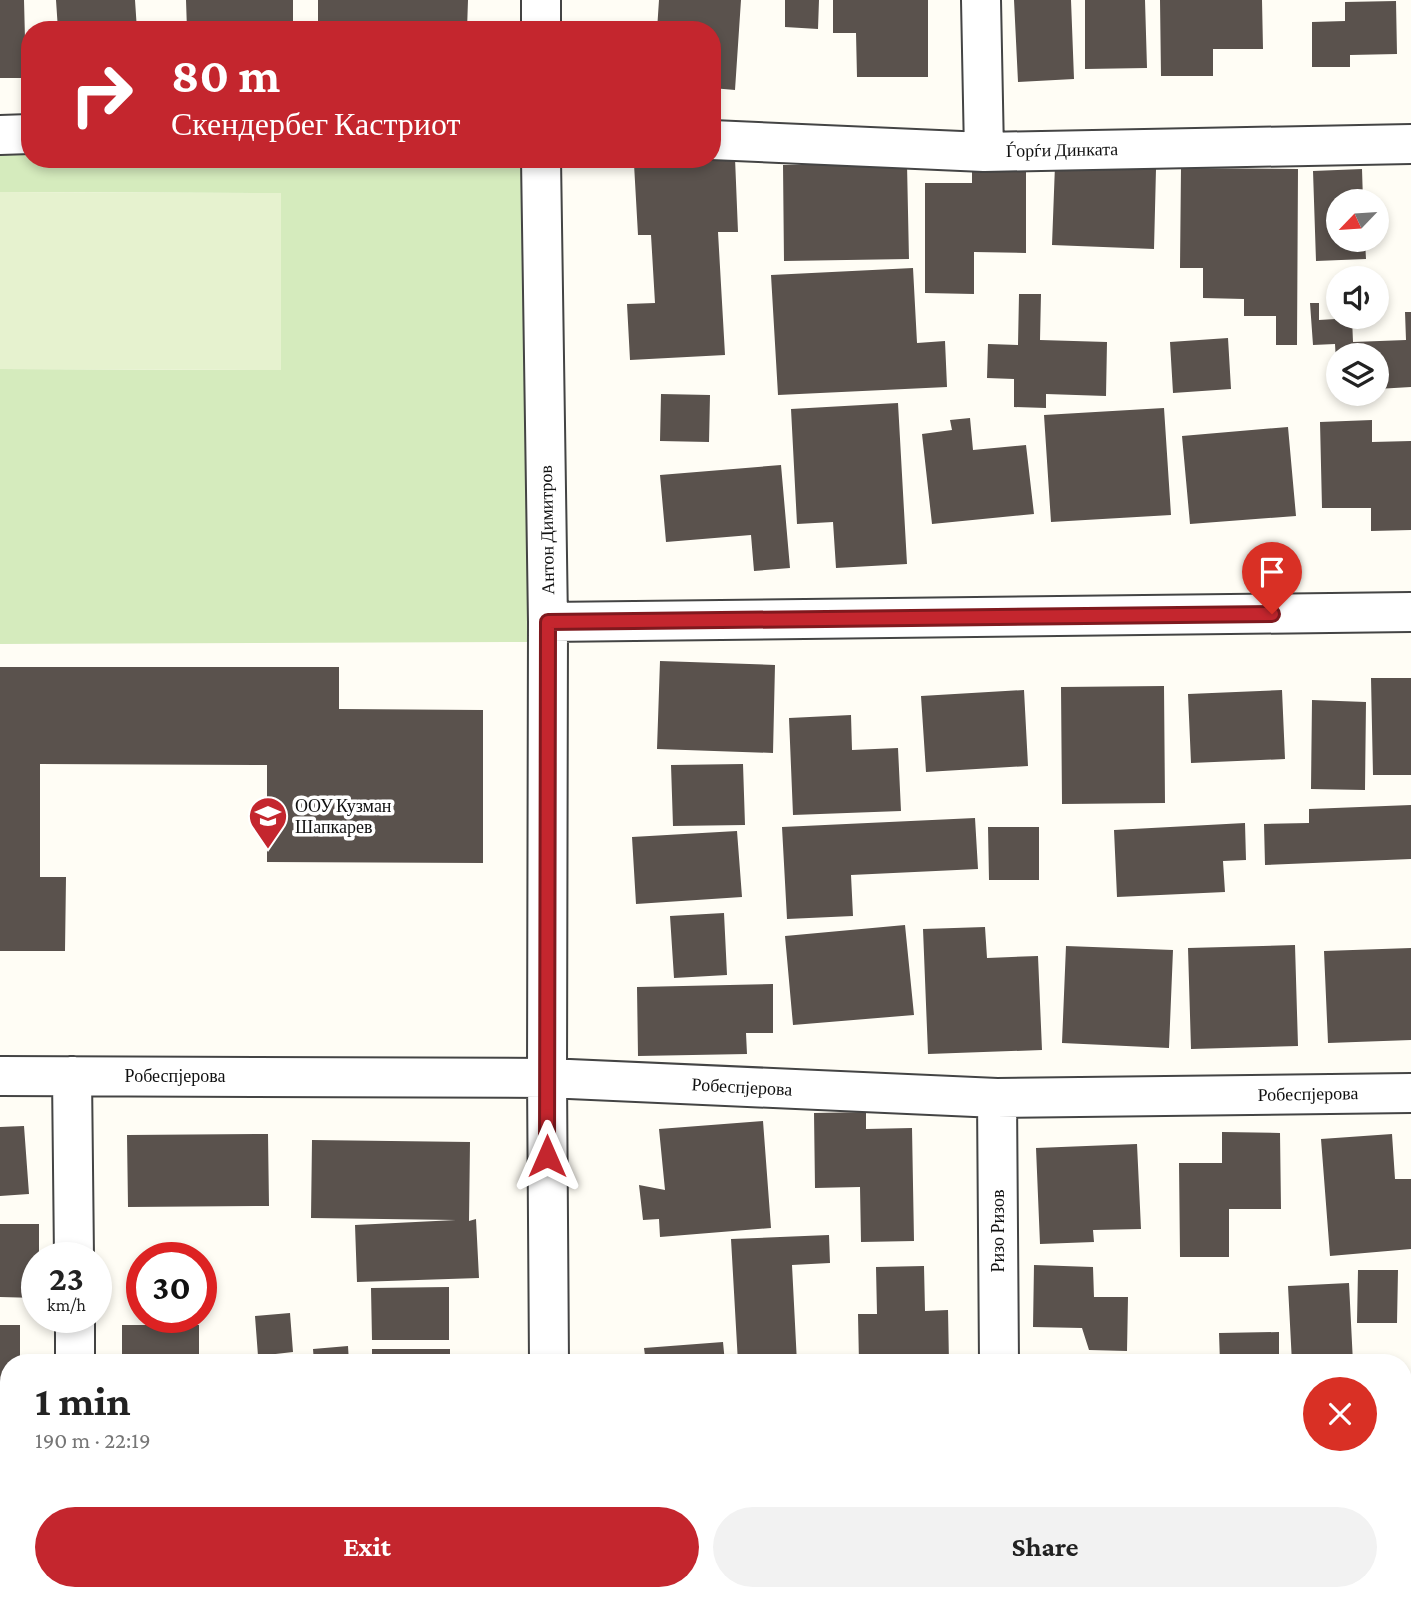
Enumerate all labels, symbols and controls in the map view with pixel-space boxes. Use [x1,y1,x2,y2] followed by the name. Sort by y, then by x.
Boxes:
[171,48,280,103] text: 80 m
[56,49,147,140] icon: right
[171,106,460,142] text: Скендербег Кастриот
[1006,138,1118,161] street label: Ѓорѓи Динката
[1326,189,1390,252] north arrow
[1326,189,1389,406] map controls
[1326,266,1389,329] button: sound
[1326,343,1389,406] button: layers
[536,465,558,595] street label: Антон Димитров
[1242,542,1302,614] pin
[1253,553,1291,591] icon: arrive
[247,795,289,850] school or university icon: ООУ Кузман Шапкарев
[295,796,392,837] place label: ООУ Кузман Шапкарев
[125,1066,225,1086] street label: Робеспјерова
[691,1074,793,1100] street label: Робеспјерова
[1257,1083,1359,1105] street label: Робеспјерова
[510,1119,584,1193] position arrow
[988,1189,1008,1273] street label: Ризо Ризов
[126,1242,217,1333] speed limit sign: 30
[49,1259,84,1298] text: 23
[47,1295,86,1315] text: km/h
[35,1377,131,1424] text: 1 min
[1303,1377,1377,1451] button: close
[35,1427,151,1453] text: 190 m · 22:19
[35,1507,699,1587] button: Exit
[713,1507,1377,1587] button: Share

